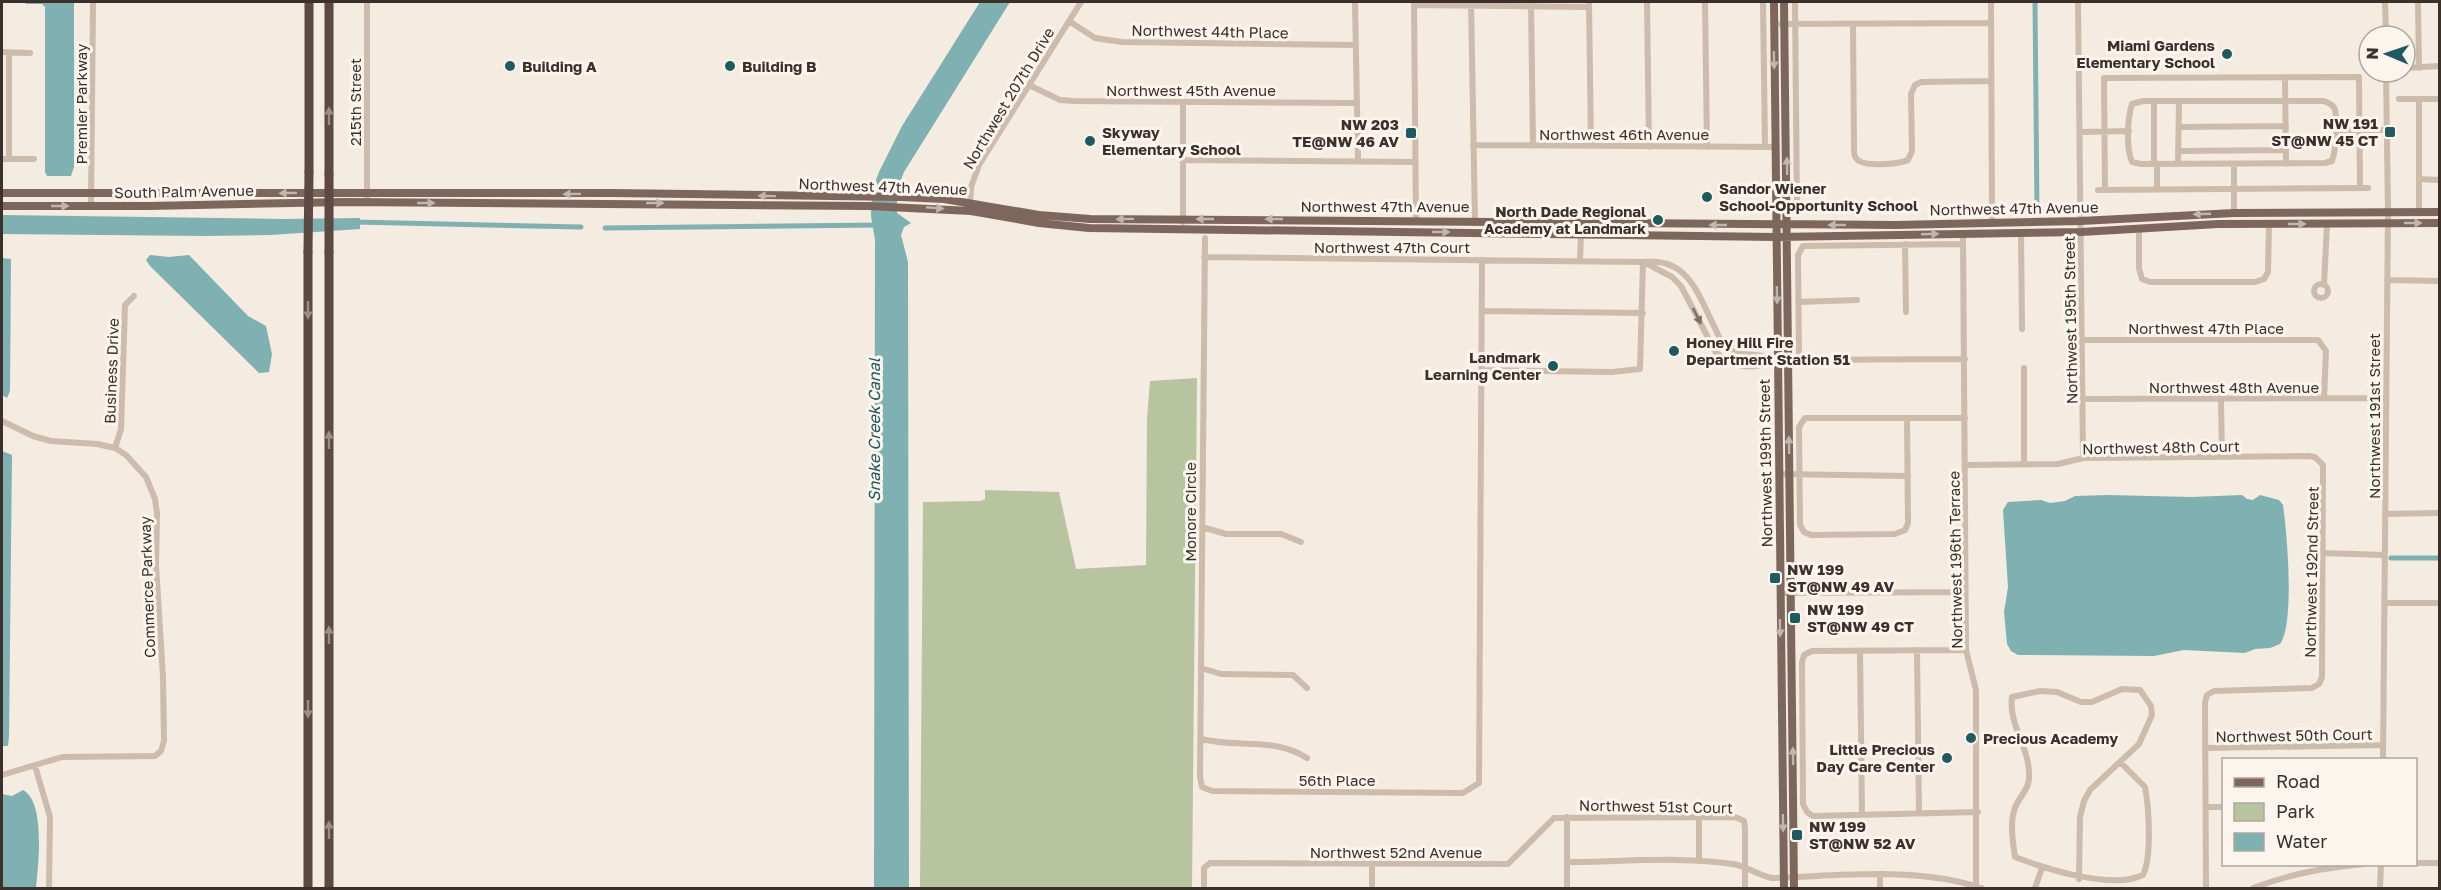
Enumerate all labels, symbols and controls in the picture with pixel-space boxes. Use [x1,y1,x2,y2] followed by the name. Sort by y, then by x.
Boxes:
[1131,21,1289,41] street label: Northwest 44th Place
[959,24,1058,172] street label: Northwest 207th Drive
[2357,24,2417,84] north arrow
[2076,36,2215,71] place label: Miami Gardens Elementary School
[72,43,90,164] street label: Premier Parkway
[2220,47,2234,61] marker: Miami Gardens Elementary School
[2362,47,2382,60] text: N
[1769,50,1779,69] one-way arrow
[522,57,597,75] place label: Building A
[742,57,817,75] place label: Building B
[346,58,364,146] street label: 215th Street
[503,59,517,73] marker: Building A
[723,59,737,73] marker: Building B
[1106,81,1276,99] street label: Northwest 45th Avenue
[324,106,334,125] one-way arrow
[2271,114,2378,149] place label: NW 191 ST@NW 45 CT
[1292,115,1399,150] place label: NW 203 TE@NW 46 AV
[1102,123,1241,158] place label: Skyway Elementary School
[1539,125,1709,143] street label: Northwest 46th Avenue
[2383,125,2397,139] marker: NW 191 ST@NW 45 CT
[1404,126,1418,140] marker: NW 203 TE@NW 46 AV
[1083,134,1097,148] marker: Skyway Elementary School
[1782,157,1792,176] one-way arrow
[798,174,968,198] street label: Northwest 47th Avenue
[1719,179,1918,214] place label: Sandor Wiener School-Opportunity School
[114,181,254,201] street label: South Palm Avenue
[278,188,297,198] one-way arrow
[563,189,582,199] one-way arrow
[1700,190,1714,204] marker: Sandor Wiener School-Opportunity School
[758,191,777,200] one-way arrow
[1300,197,1470,215] street label: Northwest 47th Avenue
[416,198,435,208] one-way arrow
[645,198,664,208] one-way arrow
[1929,198,2099,218] street label: Northwest 47th Avenue
[50,201,69,211] one-way arrow
[1484,202,1646,237] place label: North Dade Regional Academy at Landmark
[926,204,945,213] one-way arrow
[2193,209,2212,219] one-way arrow
[1651,213,1665,227] marker: North Dade Regional Academy at Landmark
[1115,214,1134,224] one-way arrow
[1196,214,1215,224] one-way arrow
[1264,214,1283,224] one-way arrow
[2404,218,2423,228] one-way arrow
[2288,219,2307,229] one-way arrow
[1709,220,1728,230] one-way arrow
[1828,220,1847,230] one-way arrow
[1432,227,1451,236] one-way arrow
[1921,230,1940,239] one-way arrow
[2060,236,2080,404] street label: Northwest 195th Street
[1314,238,1470,256] street label: Northwest 47th Court
[1772,286,1782,305] one-way arrow
[303,301,313,320] one-way arrow
[1693,308,1702,325] one-way arrow
[100,317,122,424] street label: Business Drive
[2128,319,2284,337] street label: Northwest 47th Place
[1686,333,1850,368] place label: Honey Hill Fire Department Station 51
[2365,333,2383,499] street label: Northwest 191st Street
[1667,344,1681,358] marker: Honey Hill Fire Department Station 51
[1425,348,1541,383] place label: Landmark Learning Center
[864,357,884,502] water label: Snake Creek Canal
[1546,359,1560,373] marker: Landmark Learning Center
[1755,378,1775,548] street label: Northwest 199th Street
[2149,378,2319,396] street label: Northwest 48th Avenue
[324,431,334,450] one-way arrow
[1784,435,1794,454] one-way arrow
[2082,437,2240,457] street label: Northwest 48th Court
[1181,462,1199,562] street label: Monore Circle
[1944,471,1966,649] street label: Northwest 196th Terrace
[2301,486,2321,658] street label: Northwest 192nd Street
[136,515,158,658] street label: Commerce Parkway
[1787,560,1894,595] place label: NW 199 ST@NW 49 AV
[1768,571,1782,585] marker: NW 199 ST@NW 49 AV
[1807,600,1914,635] place label: NW 199 ST@NW 49 CT
[1788,611,1802,625] marker: NW 199 ST@NW 49 CT
[1776,619,1785,638] one-way arrow
[324,626,334,645] one-way arrow
[303,700,313,719] one-way arrow
[2215,725,2373,745] street label: Northwest 50th Court
[1983,729,2118,747] place label: Precious Academy
[1964,731,1978,745] marker: Precious Academy
[1816,740,1935,775] place label: Little Precious Day Care Center
[1788,746,1797,765] one-way arrow
[1940,751,1954,765] marker: Little Precious Day Care Center
[2222,758,2417,866] legend
[2276,770,2320,792] text: Road
[1299,771,1376,789] street label: 56th Place
[1579,796,1733,816] street label: Northwest 51st Court
[2276,800,2315,822] text: Park
[1778,814,1788,833] one-way arrow
[1809,817,1916,852] place label: NW 199 ST@NW 52 AV
[324,821,334,840] one-way arrow
[1790,828,1804,842] marker: NW 199 ST@NW 52 AV
[2276,830,2327,852] text: Water
[1310,843,1483,861] street label: Northwest 52nd Avenue

